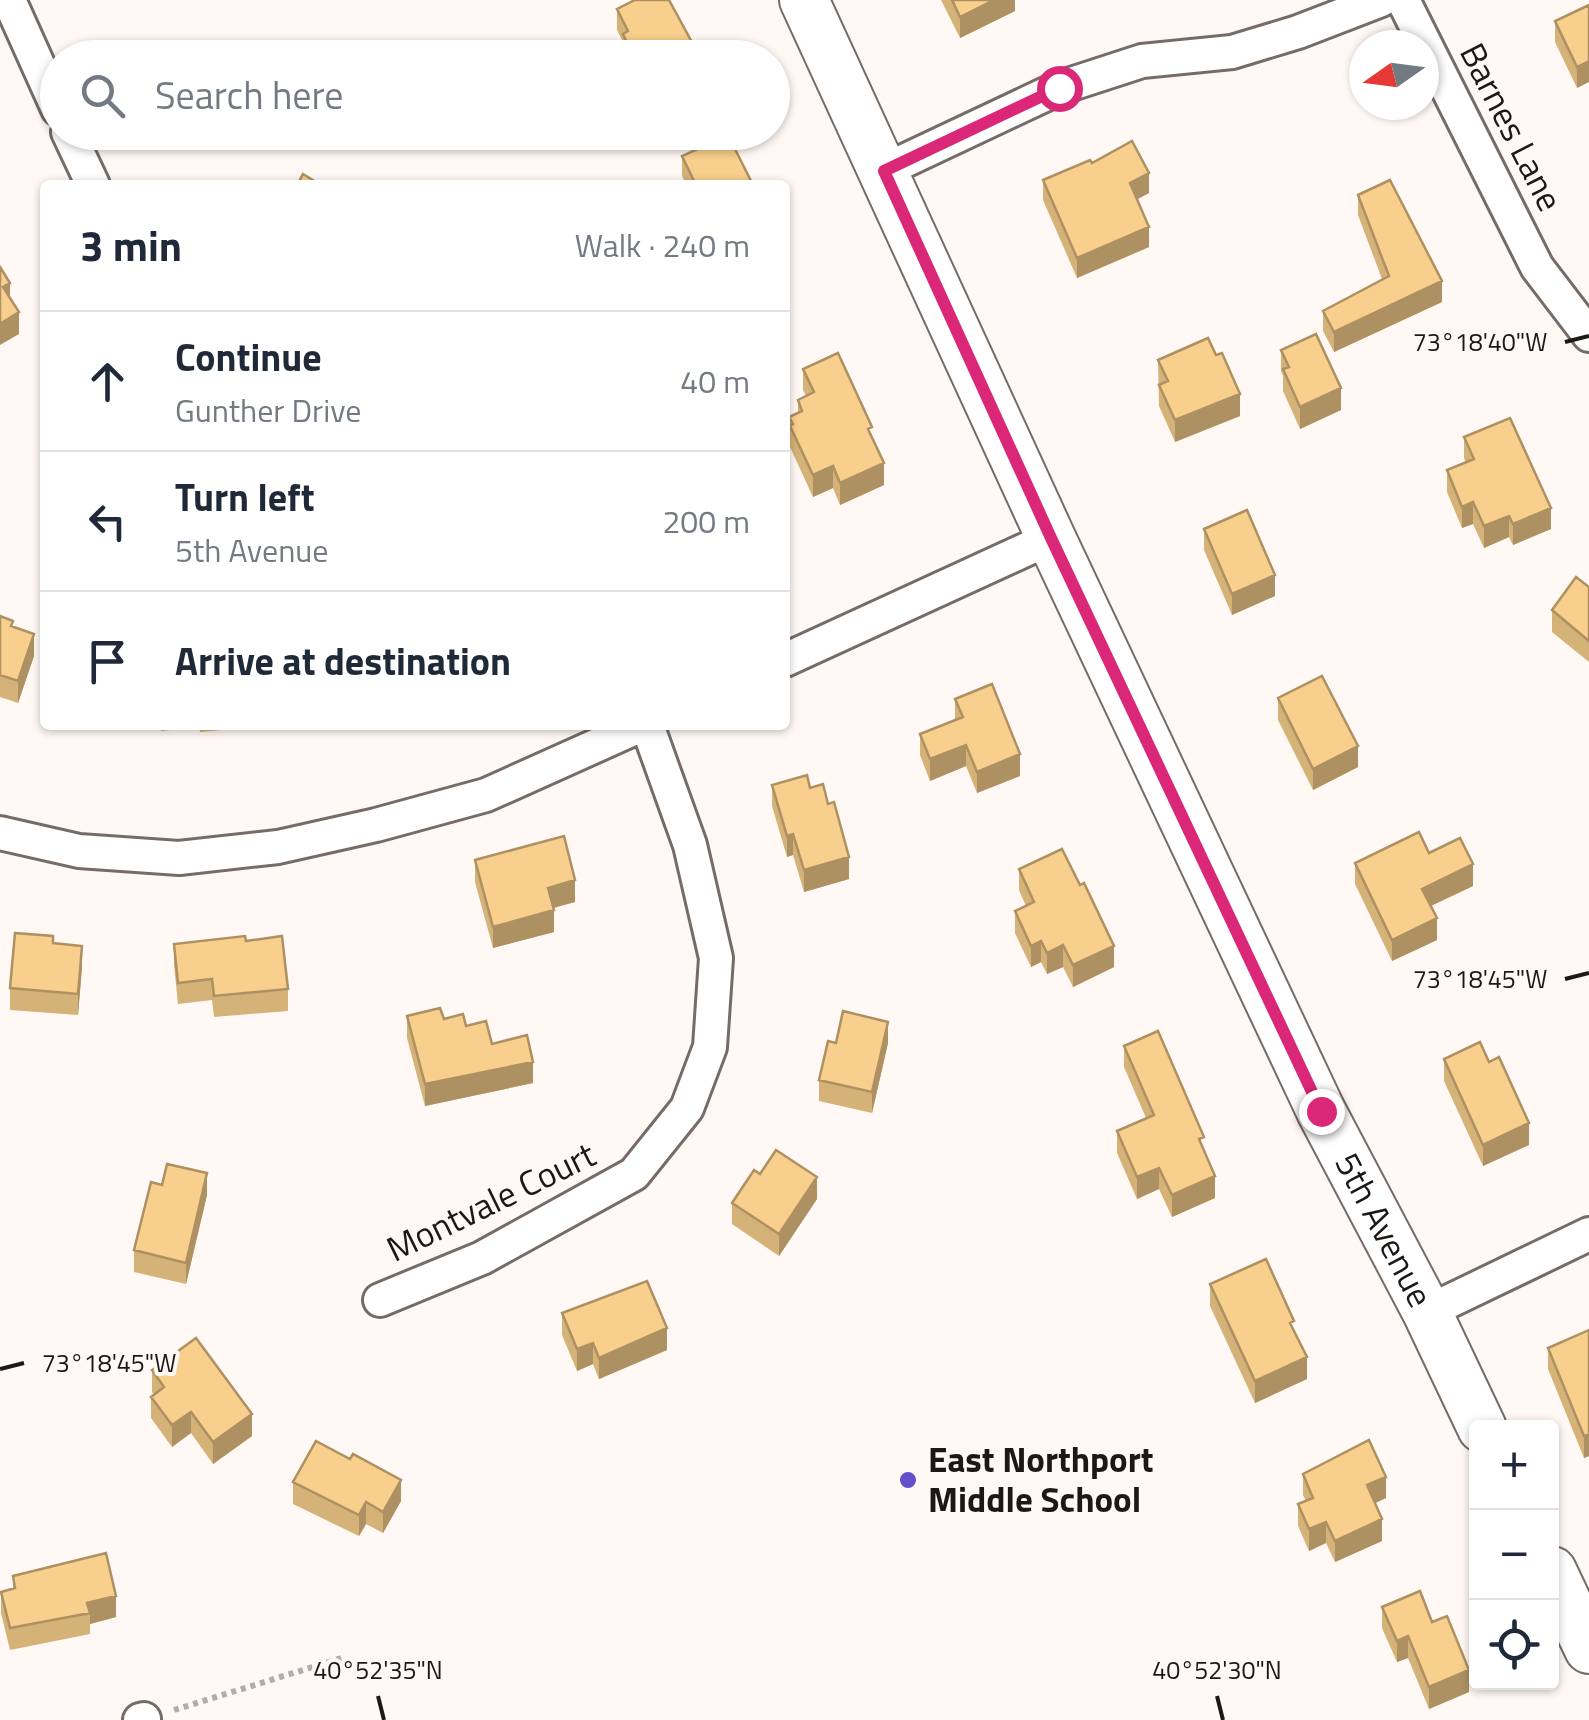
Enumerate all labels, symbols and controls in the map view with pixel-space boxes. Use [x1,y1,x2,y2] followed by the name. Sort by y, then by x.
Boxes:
[1349,30,1439,120] north arrow
[1446,33,1577,220] street label: Barnes Lane
[40,40,790,150] search box
[155,66,343,124] text: Search here
[1037,66,1083,112] route start
[75,68,130,123] icon: search
[80,213,182,277] text: 3 min
[575,221,750,269] text: Walk · 240 m
[1413,323,1547,361] text: 73°18'40"W
[175,328,322,386] text: Continue
[80,354,135,409] icon: ahead
[680,357,750,405] text: 40 m
[175,386,361,434] text: Gunther Drive
[175,468,315,526] text: Turn left
[80,494,135,549] icon: left
[662,497,750,545] text: 200 m
[175,526,328,574] text: 5th Avenue
[175,632,511,690] text: Arrive at destination
[80,634,135,689] icon: arrive
[1413,960,1547,998] text: 73°18'45"W
[1299,1089,1345,1135] route end
[377,1127,604,1275] street label: Montvale Court
[1322,1143,1448,1316] street label: 5th Avenue
[42,1344,176,1382] text: 73°18'45"W
[1469,1420,1559,1690] map controls
[1469,1420,1559,1510] button: +
[928,1432,1153,1526] place label: East Northport Middle School
[897,1469,919,1491] marker: East Northport Middle School
[1469,1510,1559,1600] button: −
[1469,1600,1559,1690] button: locate
[313,1651,443,1689] text: 40°52'35"N
[1152,1651,1282,1689] text: 40°52'30"N

